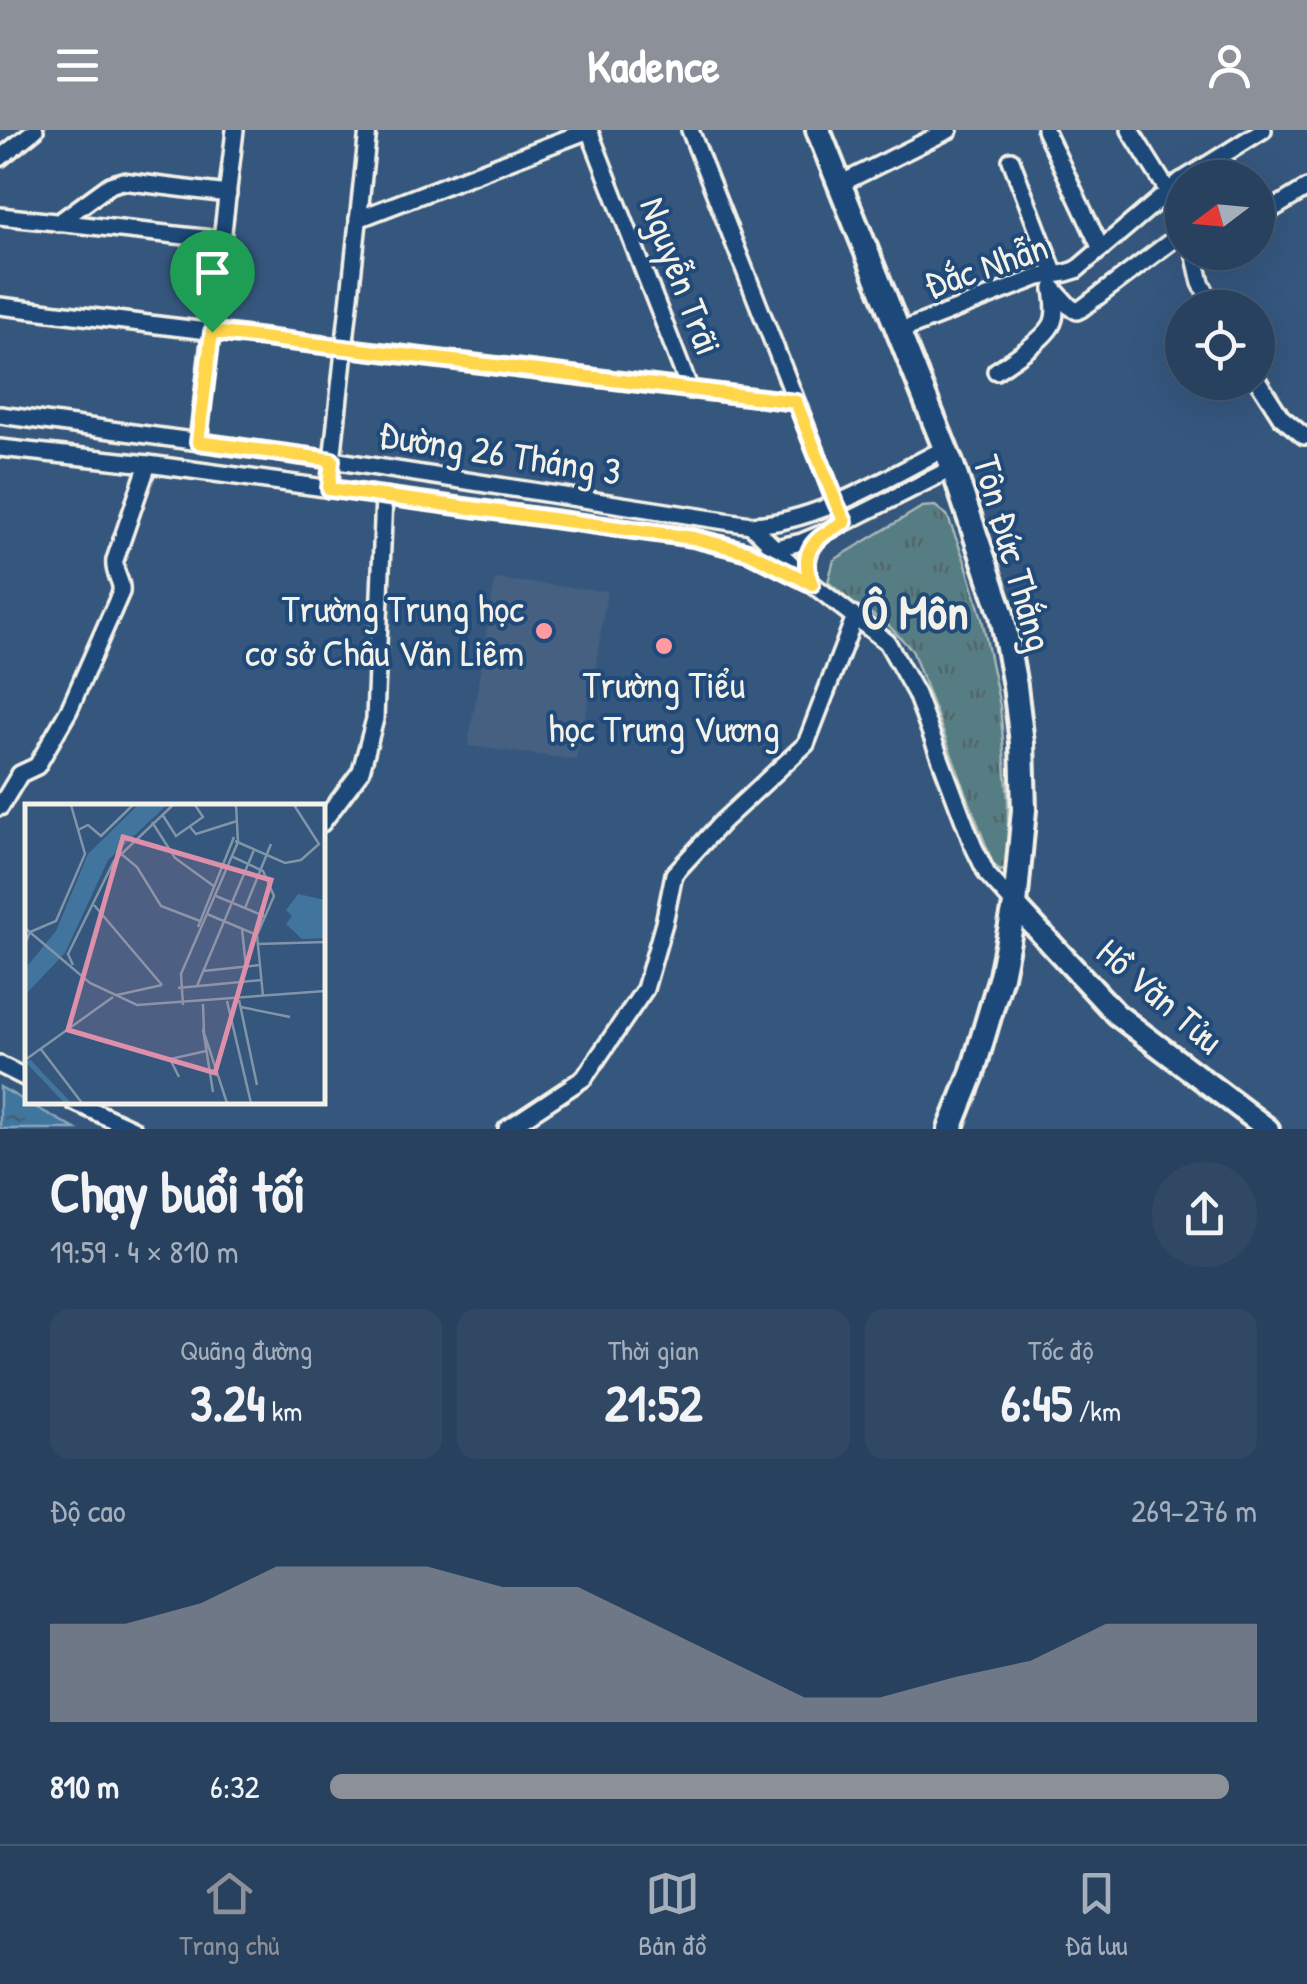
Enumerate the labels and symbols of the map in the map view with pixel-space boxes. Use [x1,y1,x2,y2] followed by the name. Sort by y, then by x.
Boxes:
[1165,160,1275,270] north arrow
[628,189,736,362] street label: Nguyễn Trãi
[917,220,1054,310] street label: Đắc Nhẫn
[170,230,255,333] pin
[375,407,625,497] street label: Đường 26 Tháng 3
[961,449,1067,657] street label: Tôn Đức Thắng
[861,579,969,644] district label: Ô Môn
[245,582,524,678] place label: Trường Trung học cơ sở Châu Văn Liêm
[533,620,555,642] marker: Trường Trung học cơ sở Châu Văn Liêm
[653,635,675,657] marker: Trường Tiểu học Trưng Vương
[548,658,780,754] place label: Trường Tiểu học Trưng Vương
[25,804,325,1104] inset map
[1086,926,1235,1065] street label: Hồ Văn Tửu

